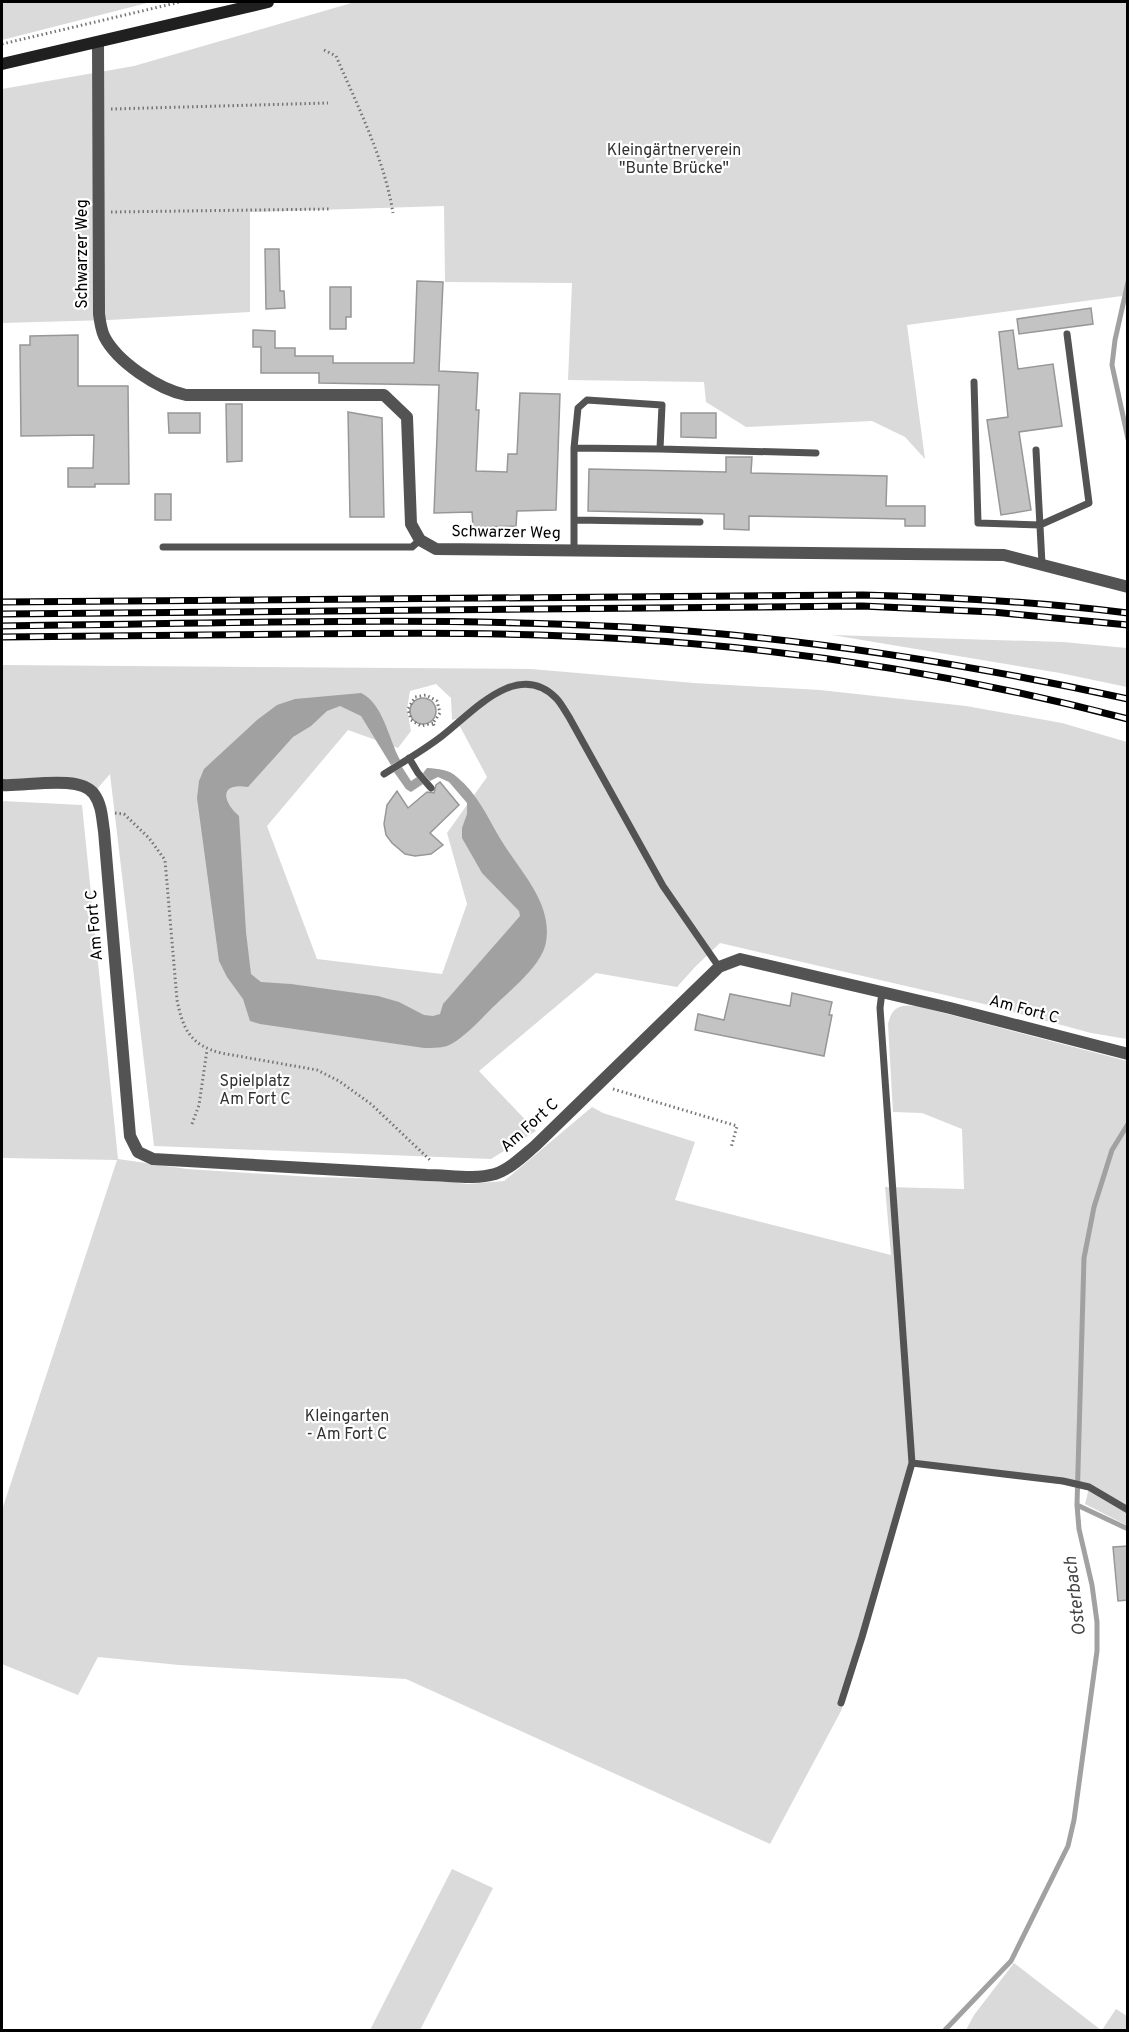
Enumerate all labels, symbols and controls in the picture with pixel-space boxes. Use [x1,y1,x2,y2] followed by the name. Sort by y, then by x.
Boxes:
[607,141,741,179] park label: Kleingärtnerverein "Bunte Brücke"
[73,199,93,309] street label: Schwarzer Weg
[451,522,561,544] street label: Schwarzer Weg
[82,889,108,961] street label: Am Fort C
[987,991,1061,1029] street label: Am Fort C
[219,1072,291,1110] park label: Spielplatz Am Fort C
[497,1095,563,1157] street label: Am Fort C
[305,1407,389,1445] park label: Kleingarten - Am Fort C
[1060,1555,1092,1637] water label: Osterbach

